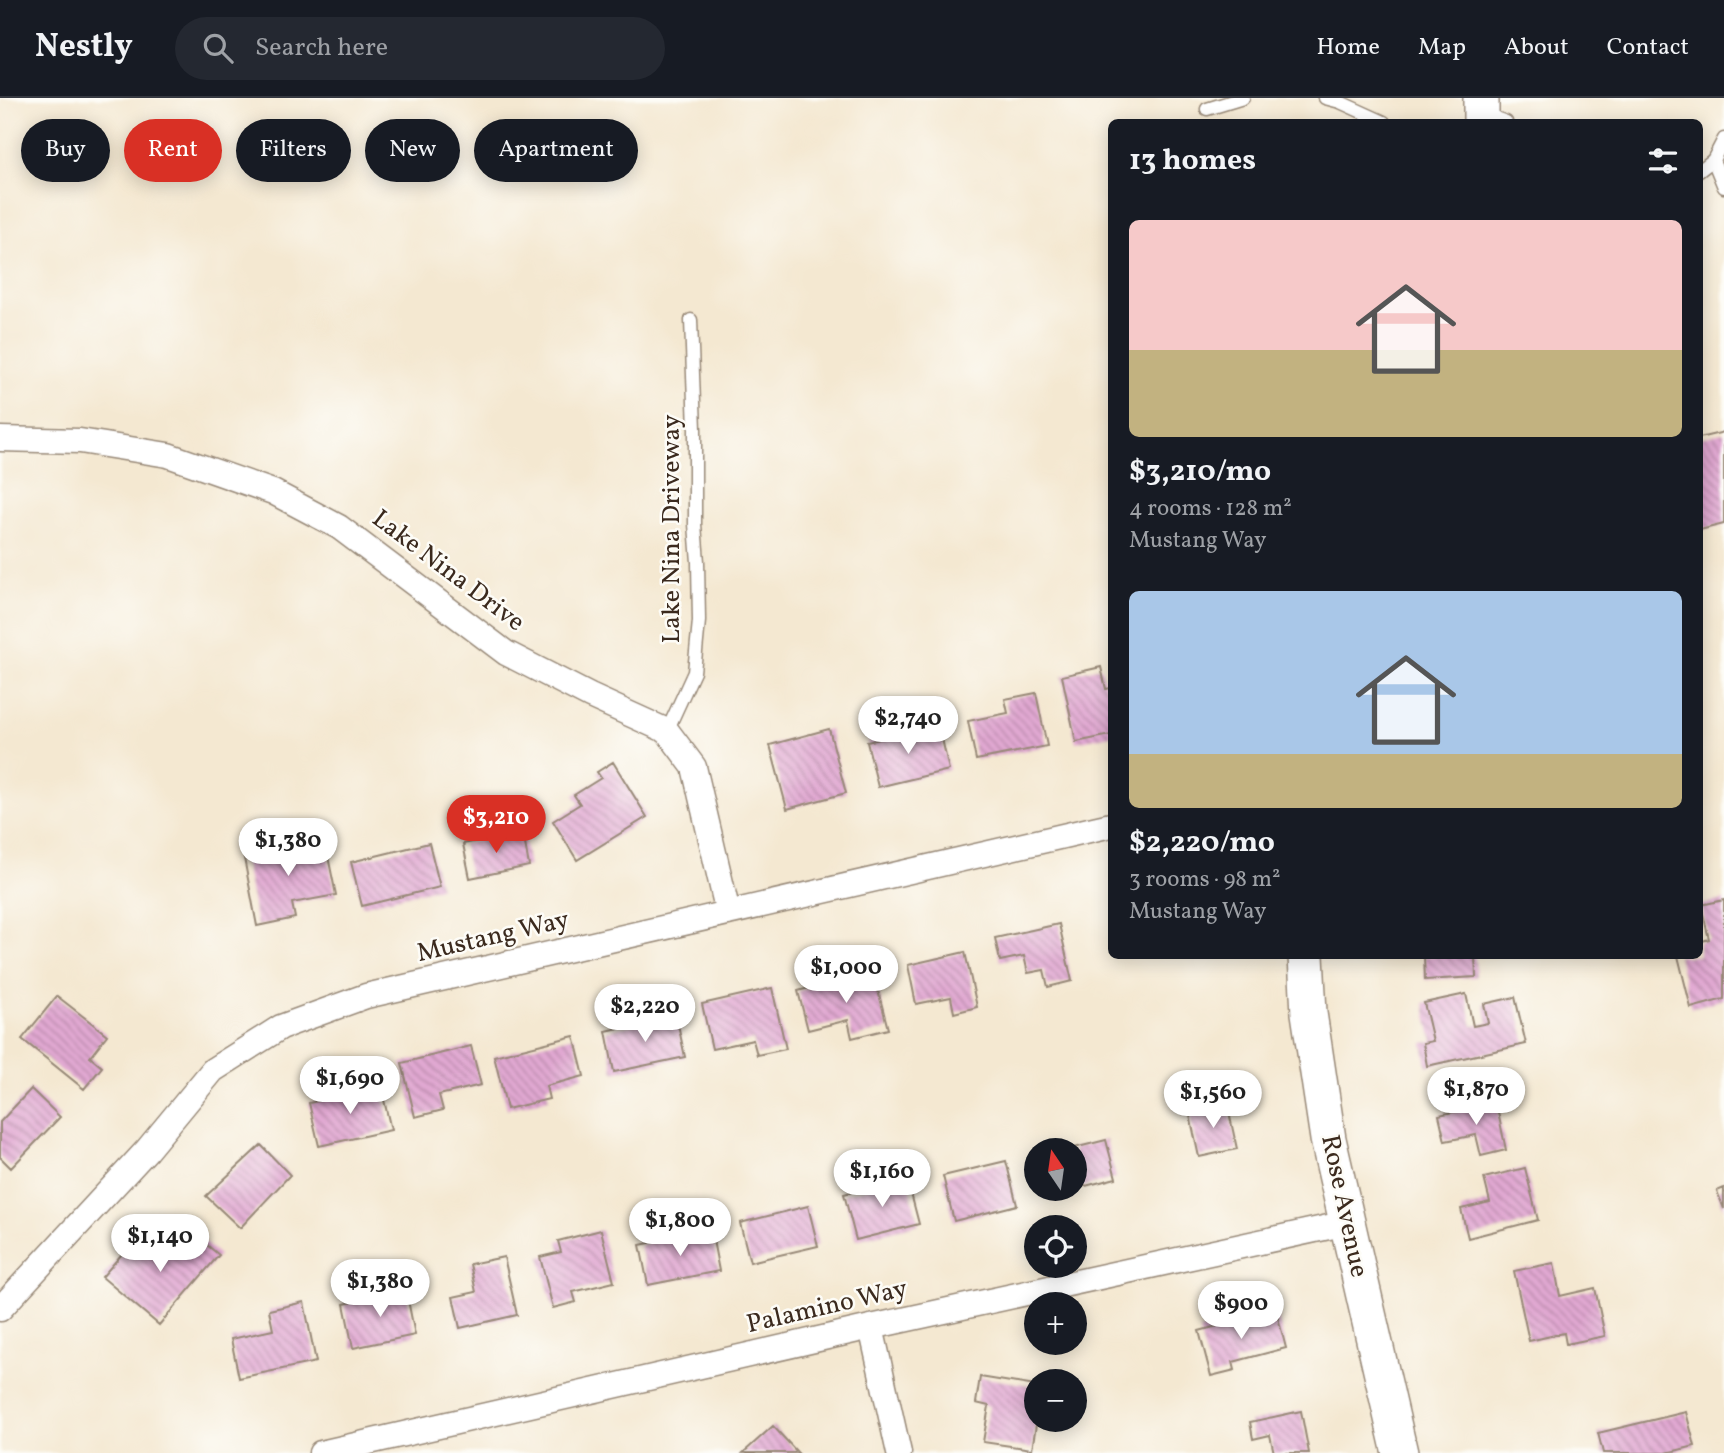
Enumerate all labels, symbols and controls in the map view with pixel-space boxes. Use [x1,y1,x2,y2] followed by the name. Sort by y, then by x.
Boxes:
[175,17,665,80] search box
[35,25,133,71] text: Nestly
[199,29,237,67] icon: search
[255,30,388,66] text: Search here
[1316,31,1380,65] text: Home
[1418,31,1466,65] text: Map
[1504,31,1569,65] text: About
[1607,31,1689,65] text: Contact
[21,119,110,182] chip: Buy
[124,119,222,182] chip: Rent
[236,119,351,182] chip: Filters
[365,119,460,182] chip: New
[474,119,638,182] chip: Apartment
[1129,140,1256,182] text: 13 homes
[1644,142,1682,180] icon: filters
[1343,266,1469,392] icon: home
[654,414,690,644] street label: Lake Nina Driveway
[1129,451,1271,493] text: $3,210/mo
[1129,493,1292,525] text: 4 rooms · 128 m²
[364,502,532,640] street label: Lake Nina Drive
[1129,525,1266,557] text: Mustang Way
[1343,637,1469,763] icon: home
[851,696,965,756] pin: $2,740
[874,703,942,735] text: $2,740
[439,796,553,855] pin: $3,210
[463,802,529,834] text: $3,210
[231,818,345,878] pin: $1,380
[1129,822,1275,864] text: $2,220/mo
[255,825,321,857] text: $1,380
[1129,864,1281,896] text: 3 rooms · 98 m²
[1129,896,1266,928] text: Mustang Way
[413,902,573,972] street label: Mustang Way
[789,946,903,1005] pin: $1,000
[810,952,882,984] text: $1,000
[588,984,702,1044] pin: $2,220
[610,991,680,1023] text: $2,220
[293,1056,407,1116] pin: $1,690
[316,1063,384,1095] text: $1,690
[1419,1068,1533,1127] pin: $1,870
[1156,1070,1270,1130] pin: $1,560
[1443,1074,1509,1106] text: $1,870
[1180,1077,1246,1109] text: $1,560
[1311,1131,1377,1281] street label: Rose Avenue
[1024,1138,1087,1200] north arrow
[1024,1138,1087,1432] map controls
[825,1150,939,1209] pin: $1,160
[850,1156,914,1188] text: $1,160
[623,1198,737,1258] pin: $1,800
[645,1205,715,1237] text: $1,800
[103,1214,217,1274] pin: $1,140
[1024,1215,1087,1278] button: locate
[127,1221,193,1253] text: $1,140
[323,1260,437,1319] pin: $1,380
[347,1266,413,1298] text: $1,380
[743,1271,911,1343] street label: Palamino Way
[1200,1282,1282,1341] pin: $900
[1214,1288,1268,1320] text: $900
[1024,1292,1087,1355] button: +
[1024,1369,1087,1432] button: −

